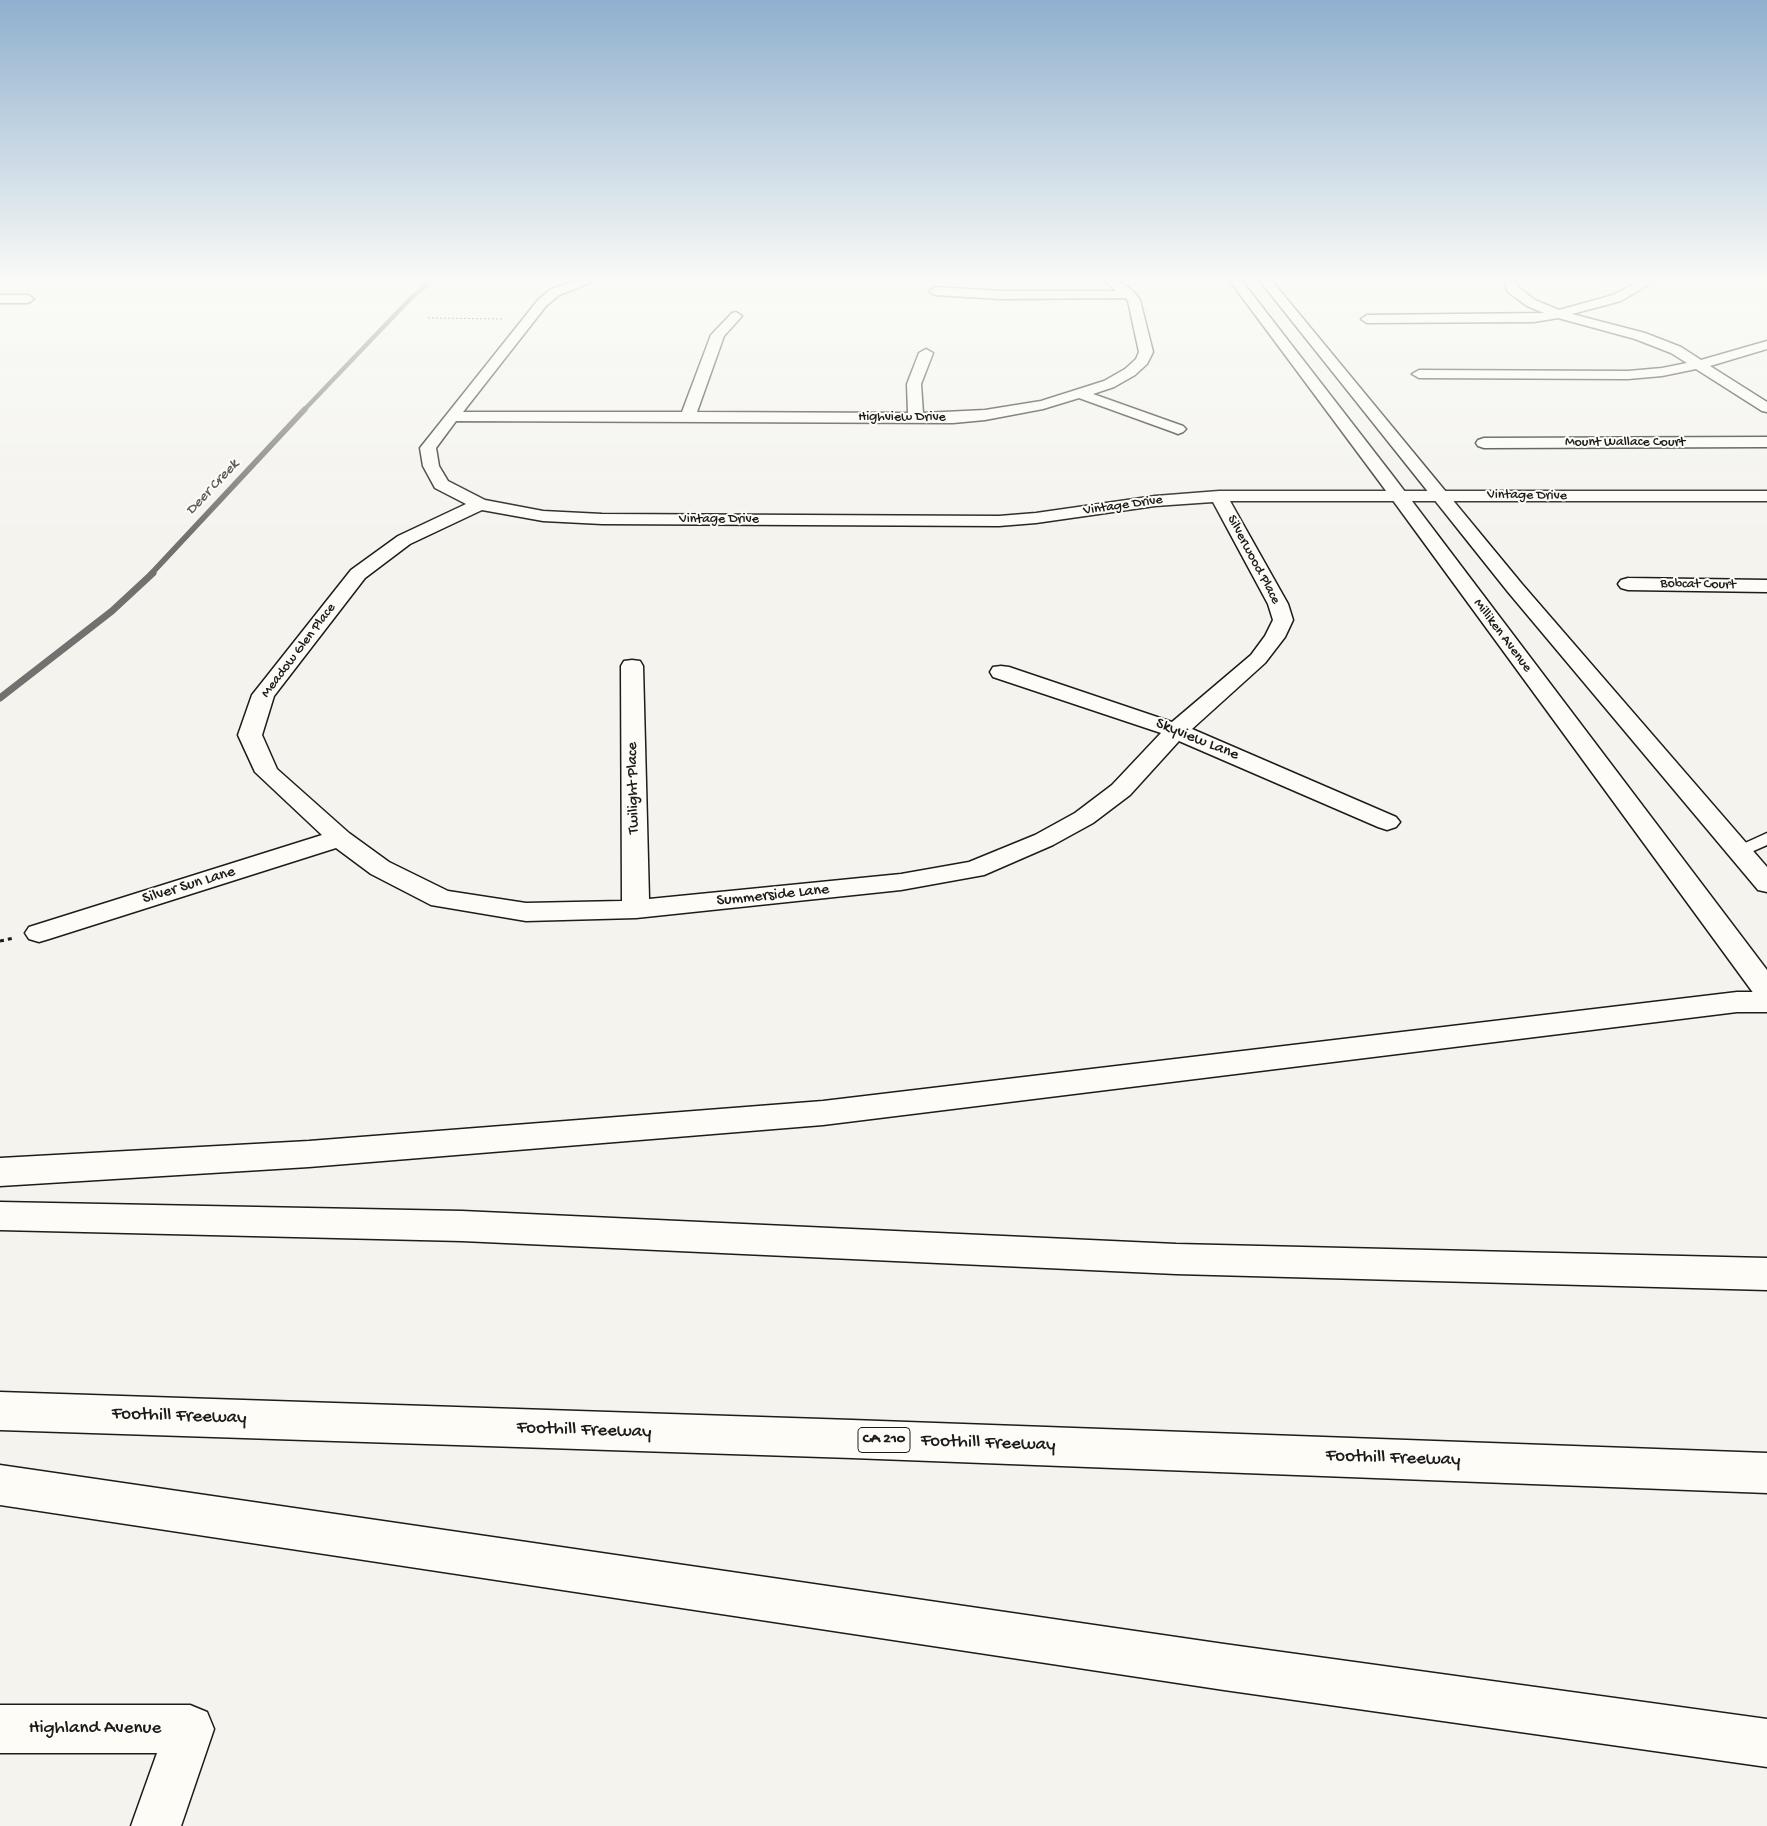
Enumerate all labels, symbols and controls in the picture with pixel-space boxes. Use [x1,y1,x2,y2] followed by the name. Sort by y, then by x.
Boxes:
[858,410,946,426] street label: Highview Drive
[1565,435,1685,451] street label: Mount Wallace Court
[183,456,243,520] water label: Deer Creek
[1487,487,1567,505] street label: Vintage Drive
[1082,492,1164,520] street label: Vintage Drive
[679,512,759,528] street label: Vintage Drive
[1222,513,1284,607] street label: Silverwood Place
[1660,576,1736,594] street label: Bobcat Court
[1469,596,1535,676] street label: Milliken Avenue
[258,600,340,702] street label: Meadow Glen Place
[1153,715,1241,765] street label: Skyview Lane
[624,742,644,834] street label: Twilight Place
[140,863,238,909] street label: Silver Sun Lane
[716,881,830,911] street label: Summerside Lane
[111,1403,247,1431] street label: Foothill Freeway
[516,1417,652,1445] street label: Foothill Freeway
[858,1428,910,1452] road number: CA 210
[920,1430,1056,1458] street label: Foothill Freeway
[1325,1445,1461,1473] street label: Foothill Freeway
[29,1718,161,1740] street label: Highland Avenue

